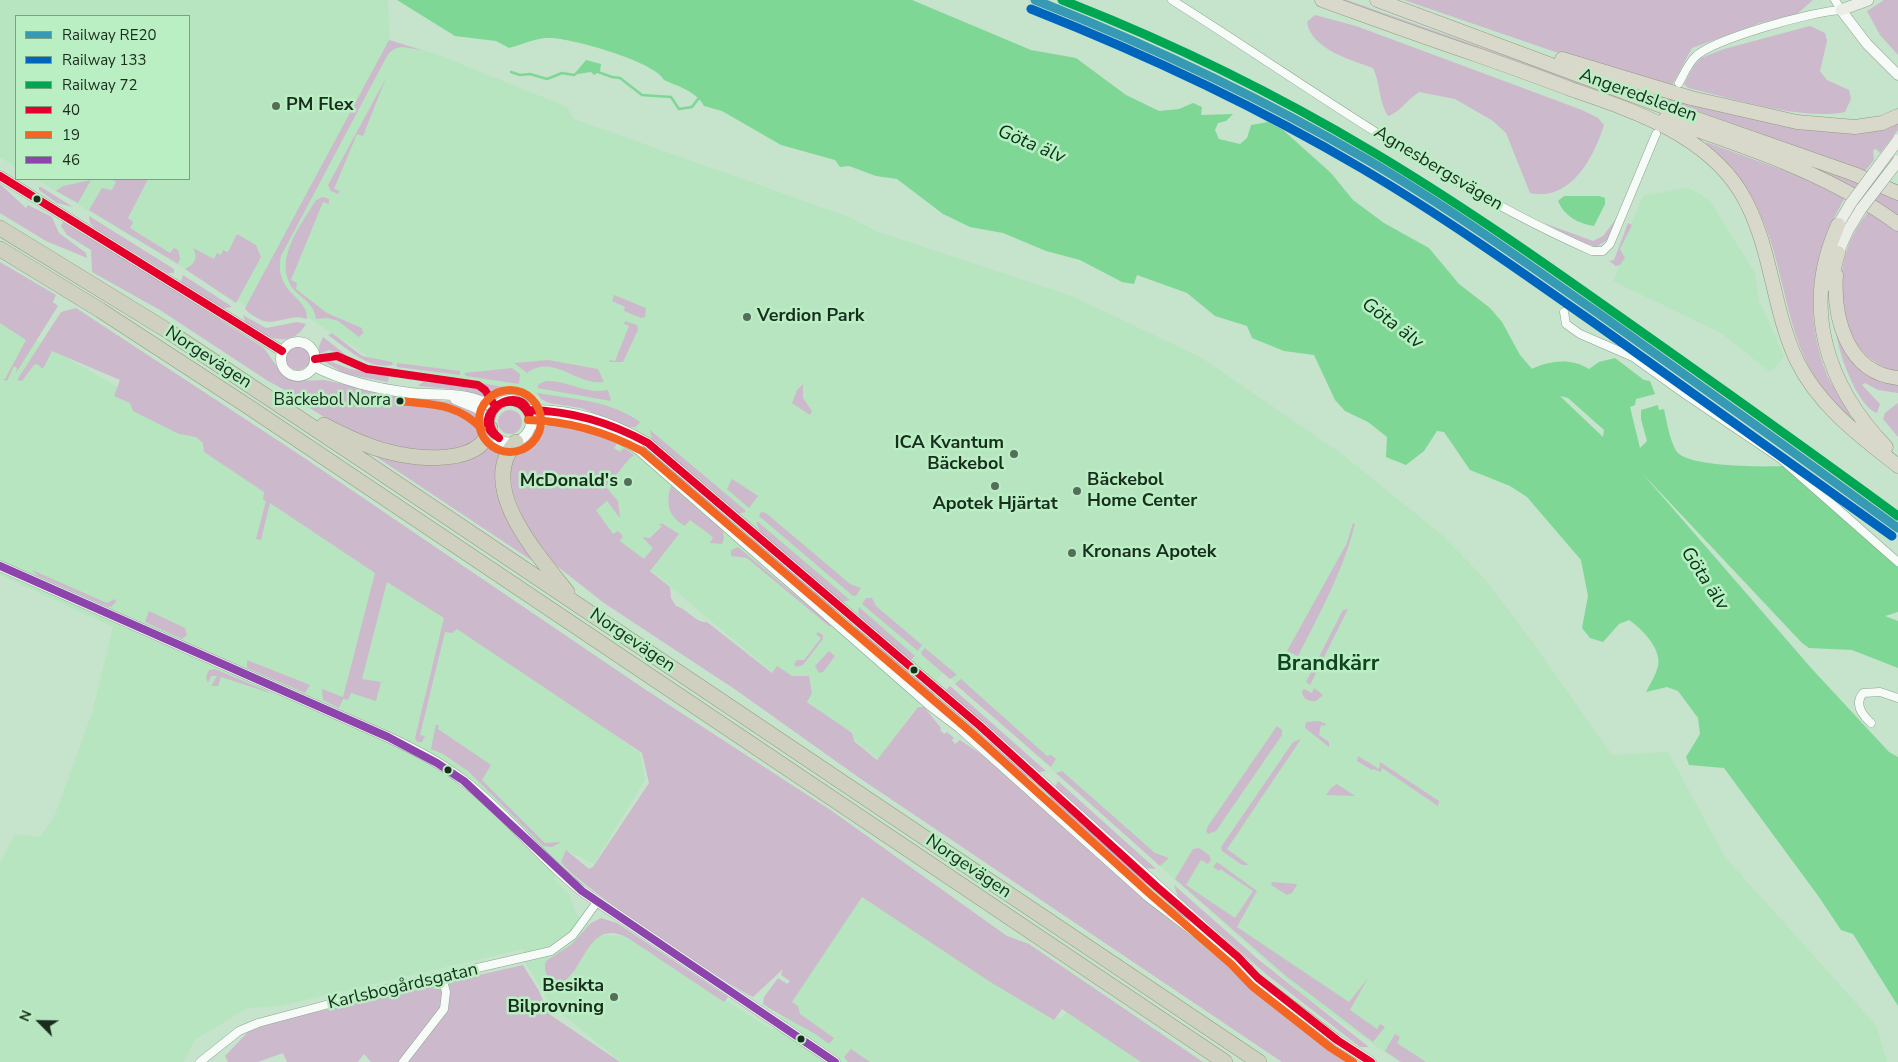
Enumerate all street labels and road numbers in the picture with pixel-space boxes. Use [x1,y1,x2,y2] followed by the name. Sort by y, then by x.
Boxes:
[1576,65,1700,127] street label: Angeredsleden
[1370,122,1506,216] street label: Agnesbergsvägen
[161,322,255,394] street label: Norgevägen
[585,604,679,678] street label: Norgevägen
[921,830,1015,904] street label: Norgevägen
[326,959,480,1015] street label: Karlsbogårdsgatan

